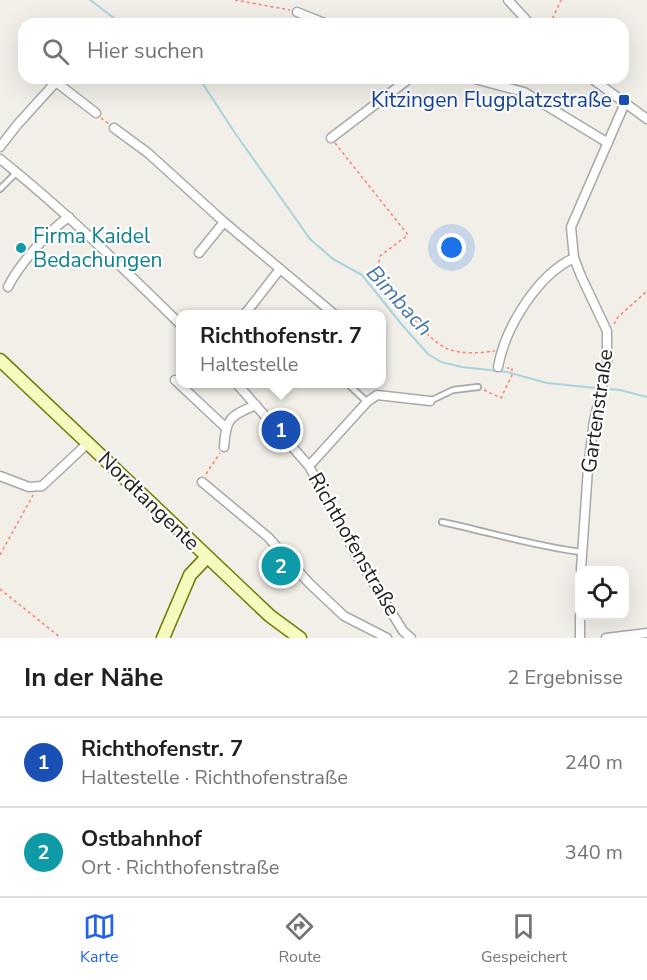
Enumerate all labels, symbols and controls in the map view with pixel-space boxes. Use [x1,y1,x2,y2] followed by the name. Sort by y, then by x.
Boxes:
[18,18,629,84] search box
[39,35,72,68] icon: search
[87,36,204,66] text: Hier suchen
[371,86,612,114] place label: Kitzingen Flugplatzstraße
[617,93,631,107] marker: Kitzingen Flugplatzstraße
[33,222,163,274] place label: Firma Kaidel Bedachungen
[437,233,466,262] your location
[14,241,28,255] marker: Firma Kaidel Bedachungen
[359,259,439,343] water label: Bimbach
[176,310,386,388] popup
[200,321,362,351] text: Richthofenstr. 7
[574,347,620,475] street label: Gartenstraße
[200,351,298,378] text: Haltestelle
[262,408,300,452] pin: 1
[92,445,206,557] street label: Nordtangente
[302,467,406,621] street label: Richthofenstraße
[262,544,300,588] pin: 2
[575,566,629,620] map controls
[575,566,629,620] button: locate
[24,660,163,695] text: In der Nähe
[507,664,623,691] text: 2 Ergebnisse
[81,734,243,764] text: Richthofenstr. 7
[38,749,50,776] text: 1
[565,749,623,776] text: 240 m
[81,764,348,791] text: Haltestelle · Richthofenstraße
[81,824,202,854] text: Ostbahnhof
[38,839,50,866] text: 2
[565,839,623,866] text: 340 m
[81,854,279,881] text: Ort · Richthofenstraße
[80,910,119,968] tab: Karte
[279,910,321,968] tab: Route
[481,910,567,968] tab: Gespeichert

